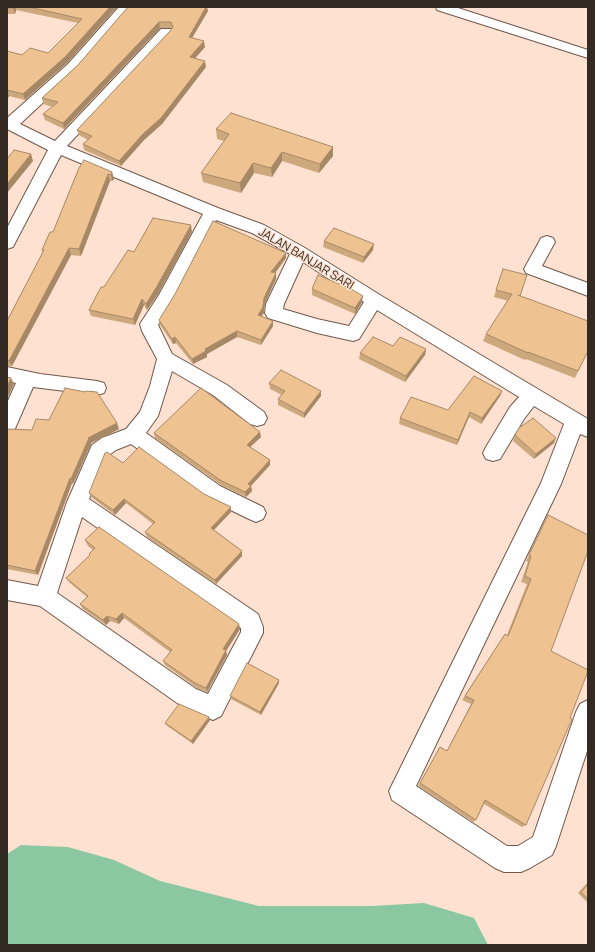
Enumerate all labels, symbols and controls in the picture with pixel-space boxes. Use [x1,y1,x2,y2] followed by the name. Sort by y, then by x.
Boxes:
[256,225,356,293] street label: JALAN BANJAR SARI

